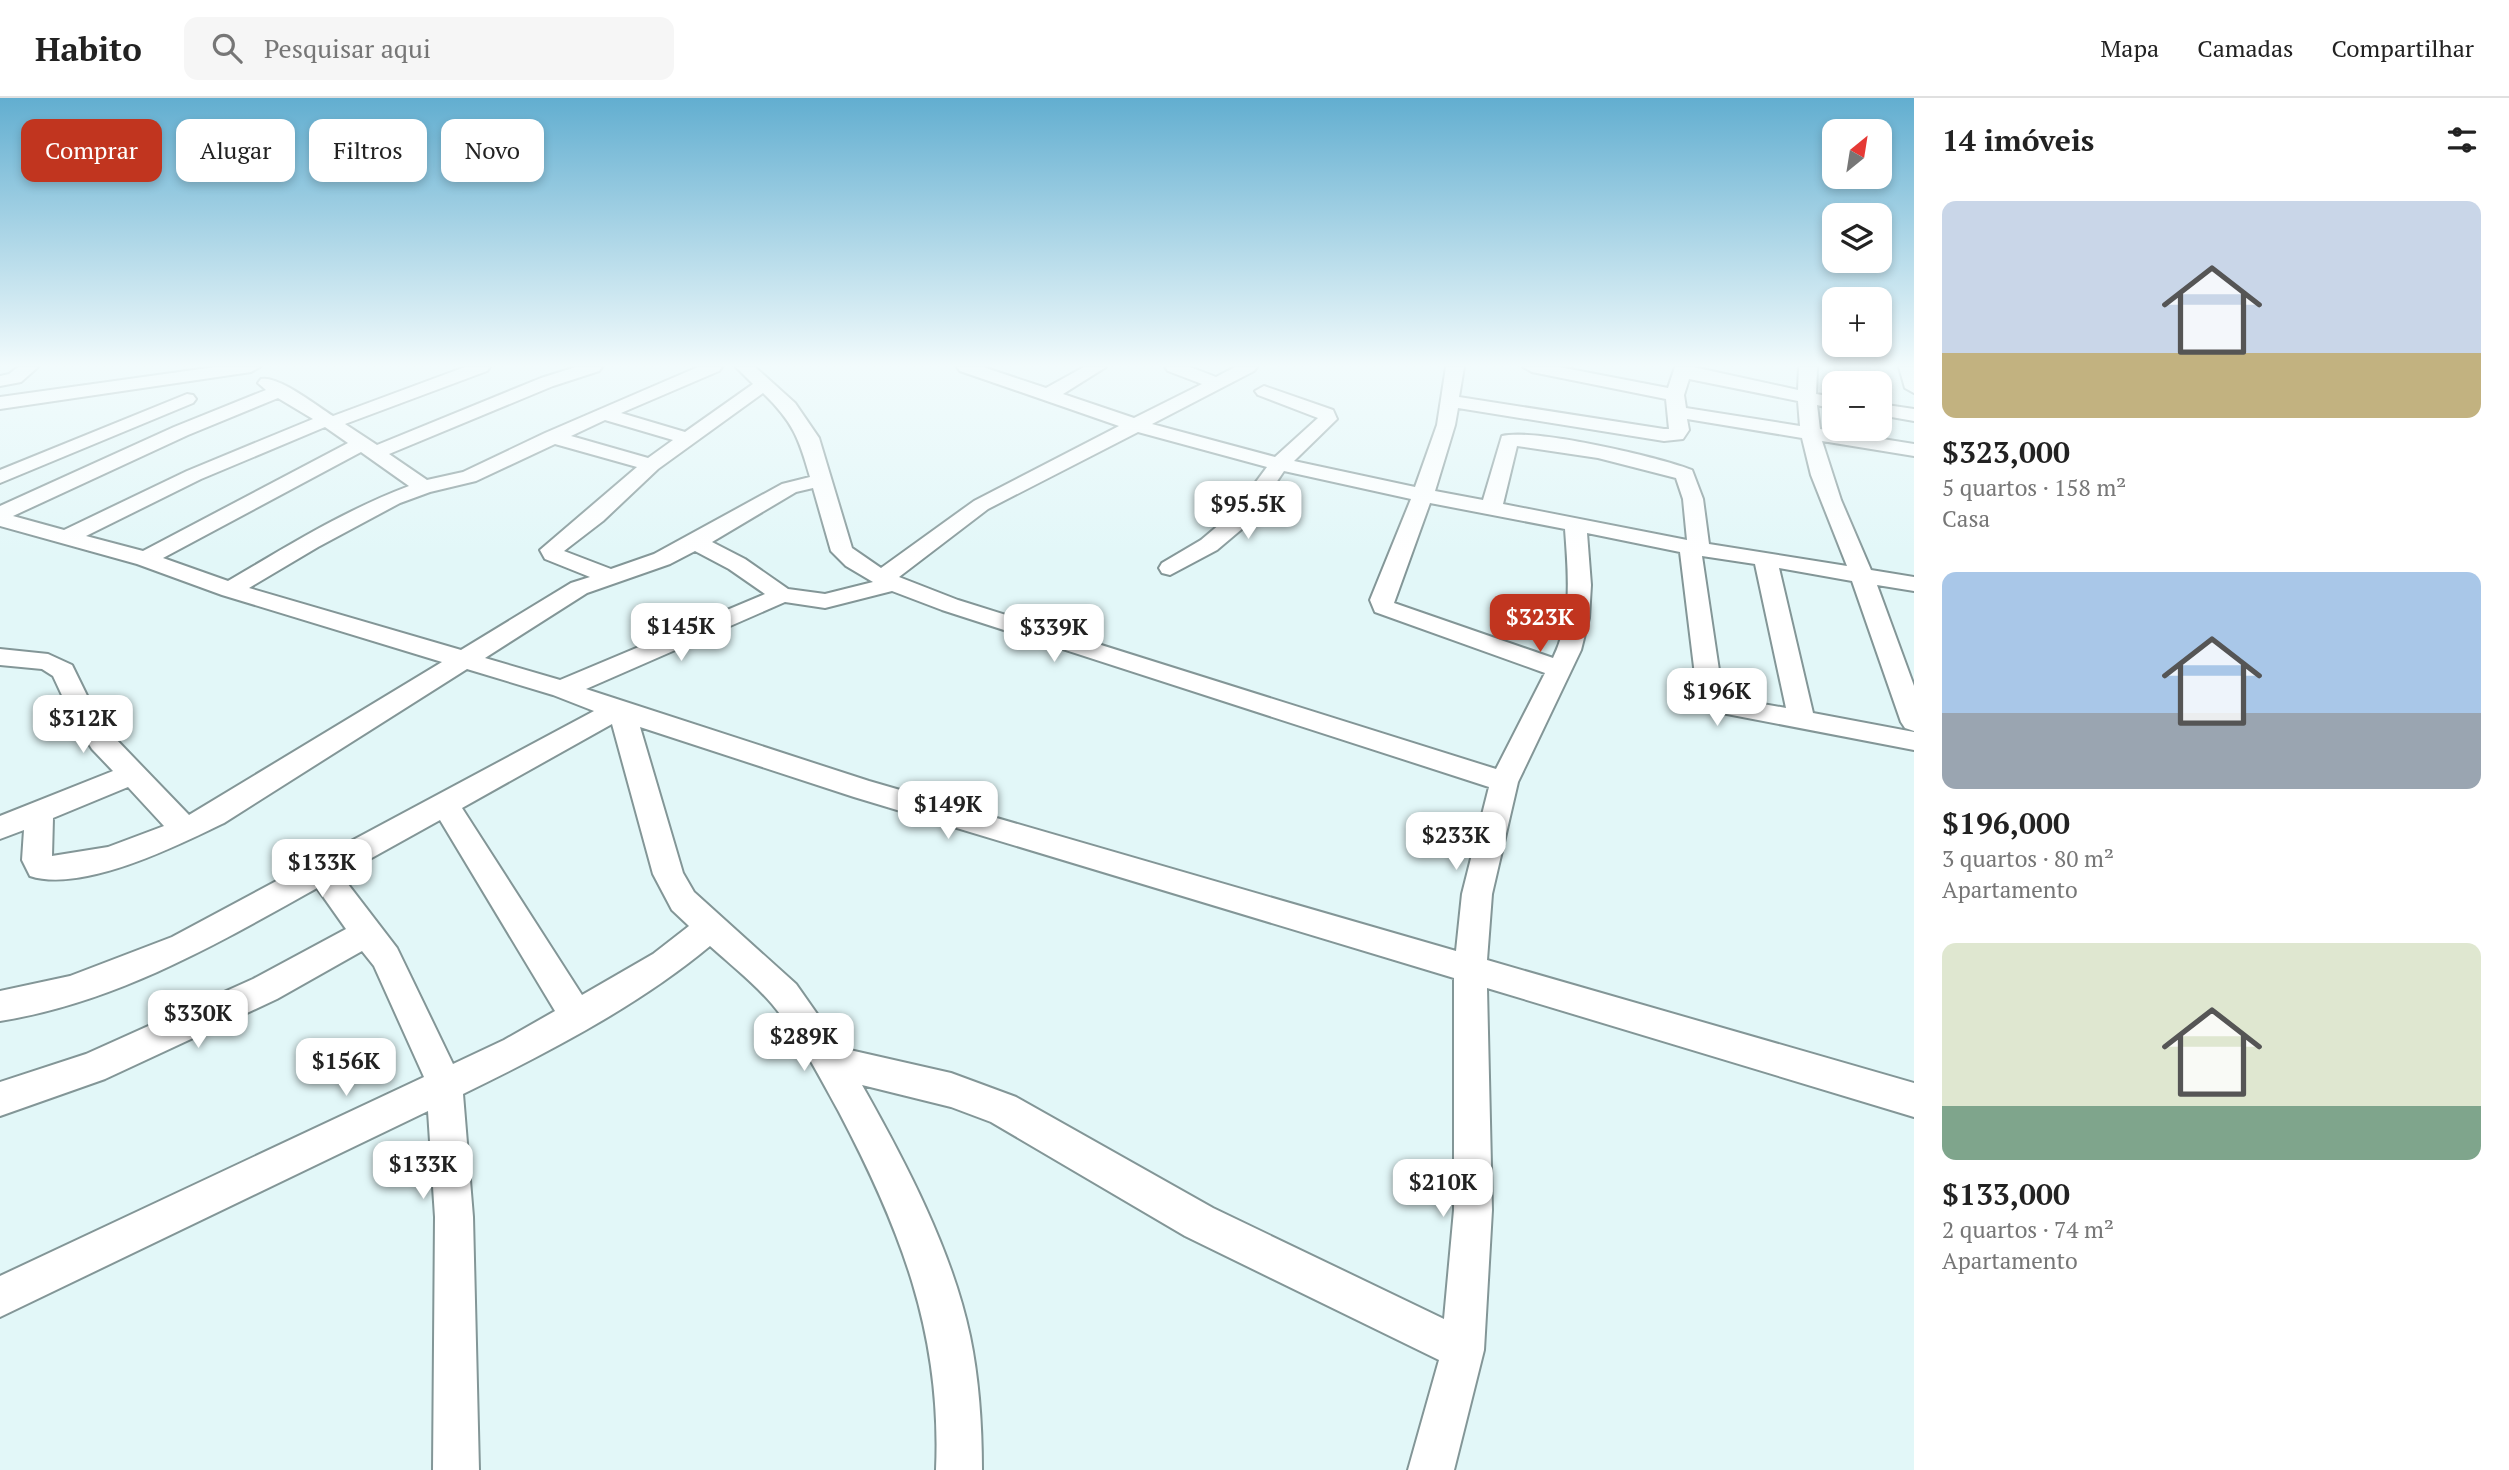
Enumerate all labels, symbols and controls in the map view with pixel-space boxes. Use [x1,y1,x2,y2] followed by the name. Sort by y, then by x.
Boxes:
[184,17,674,80] search box
[35,27,142,70] text: Habito
[208,29,246,67] icon: search
[264,31,431,65] text: Pesquisar aqui
[2101,32,2159,64] text: Mapa
[2197,32,2293,64] text: Camadas
[2331,32,2474,64] text: Compartilhar
[21,119,162,182] chip: Comprar
[176,119,295,182] chip: Alugar
[309,119,427,182] chip: Filtros
[441,119,544,182] chip: Novo
[1822,119,1892,189] north arrow
[1822,119,1892,441] map controls
[1942,120,2094,160] text: 14 imóveis
[2443,121,2481,159] icon: filters
[1822,203,1892,273] button: layers
[2149,247,2275,373] icon: home
[1822,287,1892,357] button: +
[1822,371,1892,441] button: −
[1942,432,2070,472] text: $323,000
[1942,472,2126,503] text: 5 quartos · 158 m²
[1191,482,1305,541] pin: $95.5K
[1210,488,1286,519] text: $95.5K
[1942,503,1990,534] text: Casa
[1491,594,1589,654] pin: $323K
[1506,601,1574,632] text: $323K
[632,603,730,663] pin: $145K
[1005,604,1103,664] pin: $339K
[647,610,715,641] text: $145K
[1020,611,1088,642] text: $339K
[2149,618,2275,744] icon: home
[1668,668,1766,728] pin: $196K
[1683,675,1751,706] text: $196K
[34,696,132,755] pin: $312K
[49,702,117,733] text: $312K
[899,782,997,841] pin: $149K
[914,788,982,819] text: $149K
[1942,803,2070,843] text: $196,000
[1407,812,1505,872] pin: $233K
[1422,819,1490,850] text: $233K
[273,840,371,899] pin: $133K
[1942,843,2114,874] text: 3 quartos · 80 m²
[288,846,356,877] text: $133K
[1942,874,2078,905] text: Apartamento
[2149,989,2275,1115] icon: home
[149,990,247,1050] pin: $330K
[164,997,232,1028] text: $330K
[755,1014,853,1073] pin: $289K
[770,1020,838,1051] text: $289K
[297,1038,395,1098] pin: $156K
[312,1045,380,1076] text: $156K
[374,1142,472,1201] pin: $133K
[389,1148,457,1179] text: $133K
[1394,1160,1492,1219] pin: $210K
[1409,1166,1477,1197] text: $210K
[1942,1174,2070,1214] text: $133,000
[1942,1214,2114,1245] text: 2 quartos · 74 m²
[1942,1245,2078,1276] text: Apartamento

